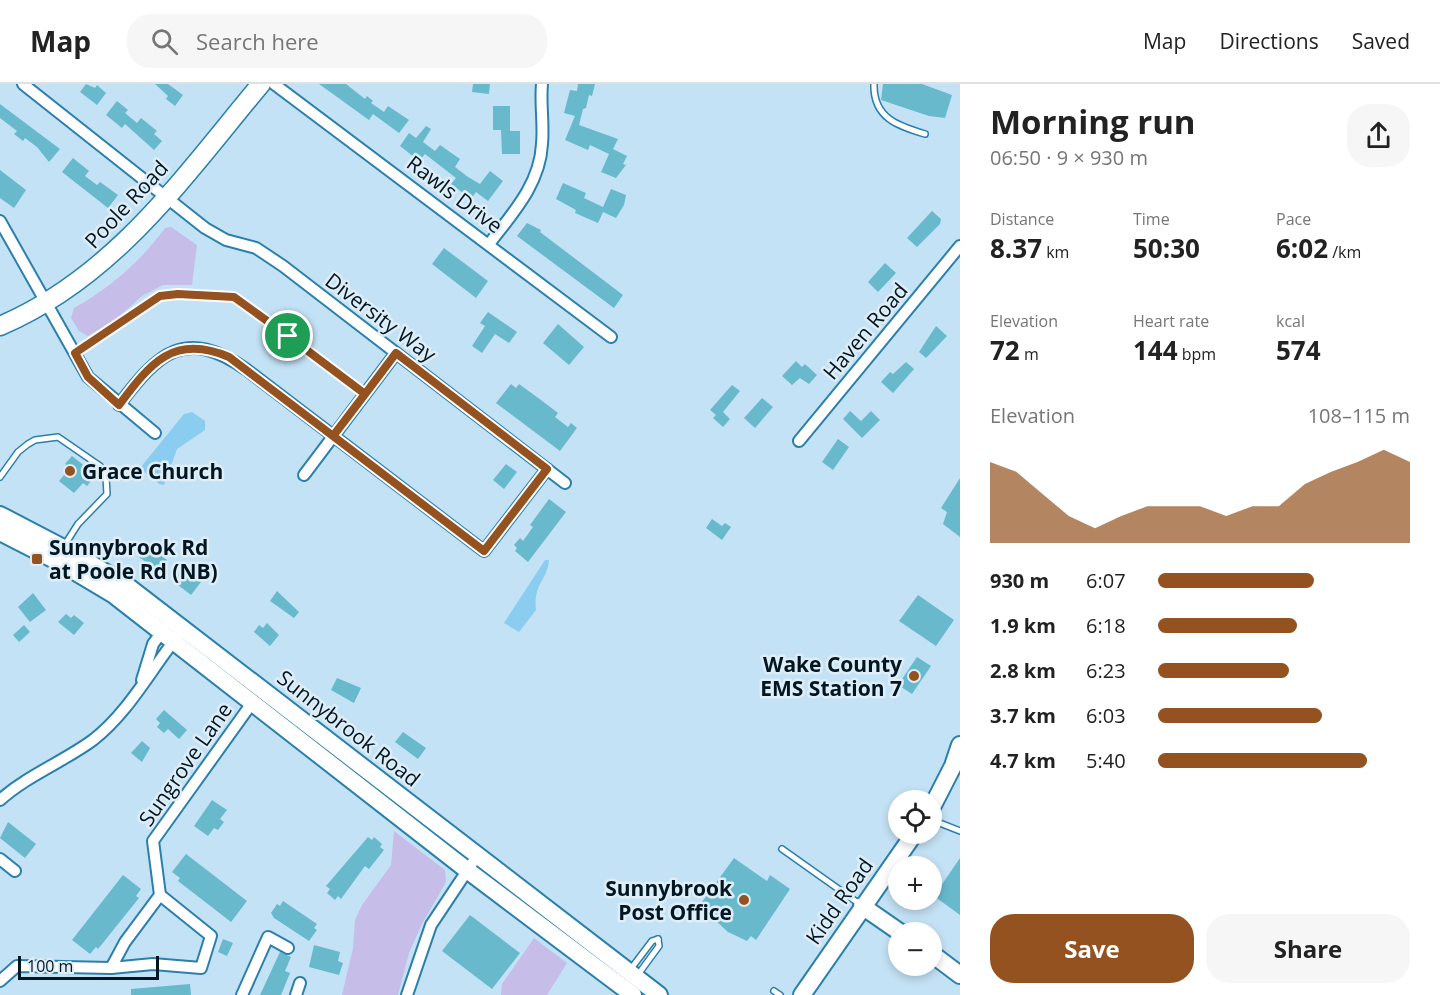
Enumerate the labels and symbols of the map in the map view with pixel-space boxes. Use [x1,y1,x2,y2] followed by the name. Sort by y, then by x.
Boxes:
[401,149,509,239] street label: Rawls Drive
[78,154,174,254] street label: Poole Road
[320,266,442,368] street label: Diversity Way
[816,277,914,385] street label: Haven Road
[262,310,313,361] pin
[82,457,223,485] place label: Grace Church
[63,464,77,478] marker: Grace Church
[49,533,218,585] place label: Sunnybrook Rd at Poole Rd (NB)
[30,552,44,566] marker: Sunnybrook Rd at Poole Rd (NB)
[760,650,902,702] place label: Wake County EMS Station 7
[272,663,426,793] street label: Sunnybrook Road
[907,669,921,683] marker: Wake County EMS Station 7
[132,697,238,831] street label: Sungrove Lane
[799,852,879,950] street label: Kidd Road
[605,874,733,926] place label: Sunnybrook Post Office
[737,893,751,907] marker: Sunnybrook Post Office
[18,953,159,980] scale bar

